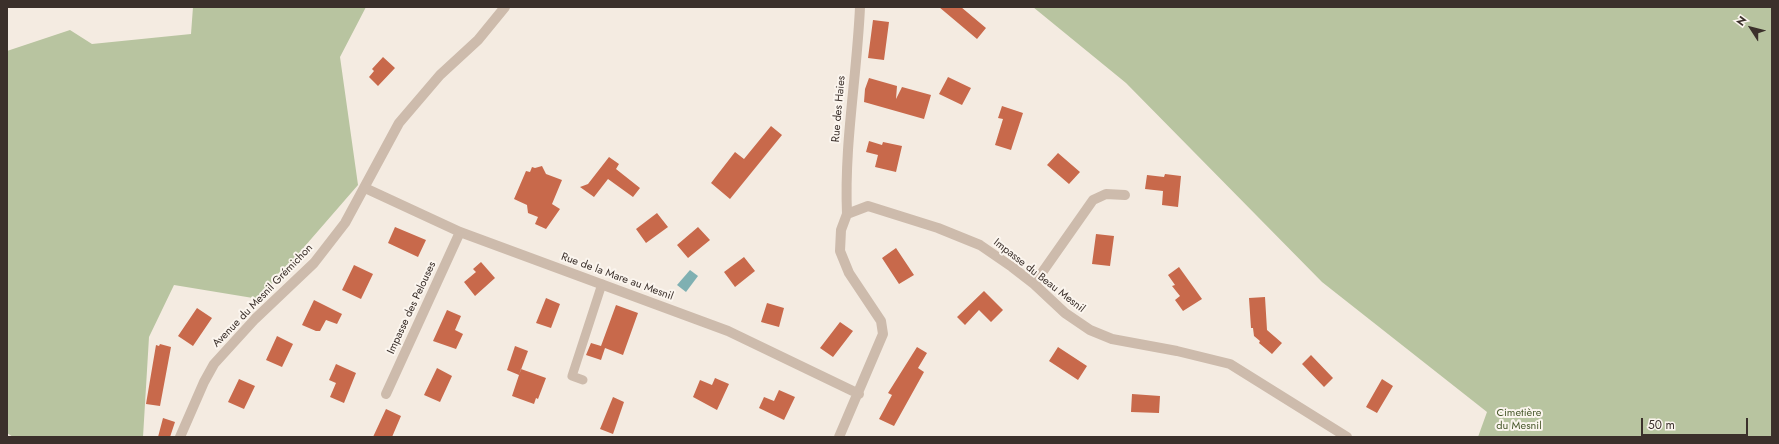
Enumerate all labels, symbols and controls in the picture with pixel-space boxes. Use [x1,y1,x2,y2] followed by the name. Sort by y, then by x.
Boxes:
[1731,8,1771,48] north arrow
[1732,13,1750,29] text: N
[830,75,848,143] street label: Rue des Haies
[991,236,1087,316] street label: Impasse du Beau Mesnil
[210,242,316,350] street label: Avenue du Mesnil Grémichon
[559,251,675,303] street label: Rue de la Mare au Mesnil
[385,260,439,356] street label: Impasse des Pelouses
[1496,406,1542,432] park label: Cimetière du Mesnil
[1643,410,1750,436] scale bar
[1648,416,1675,434] text: 50 m

